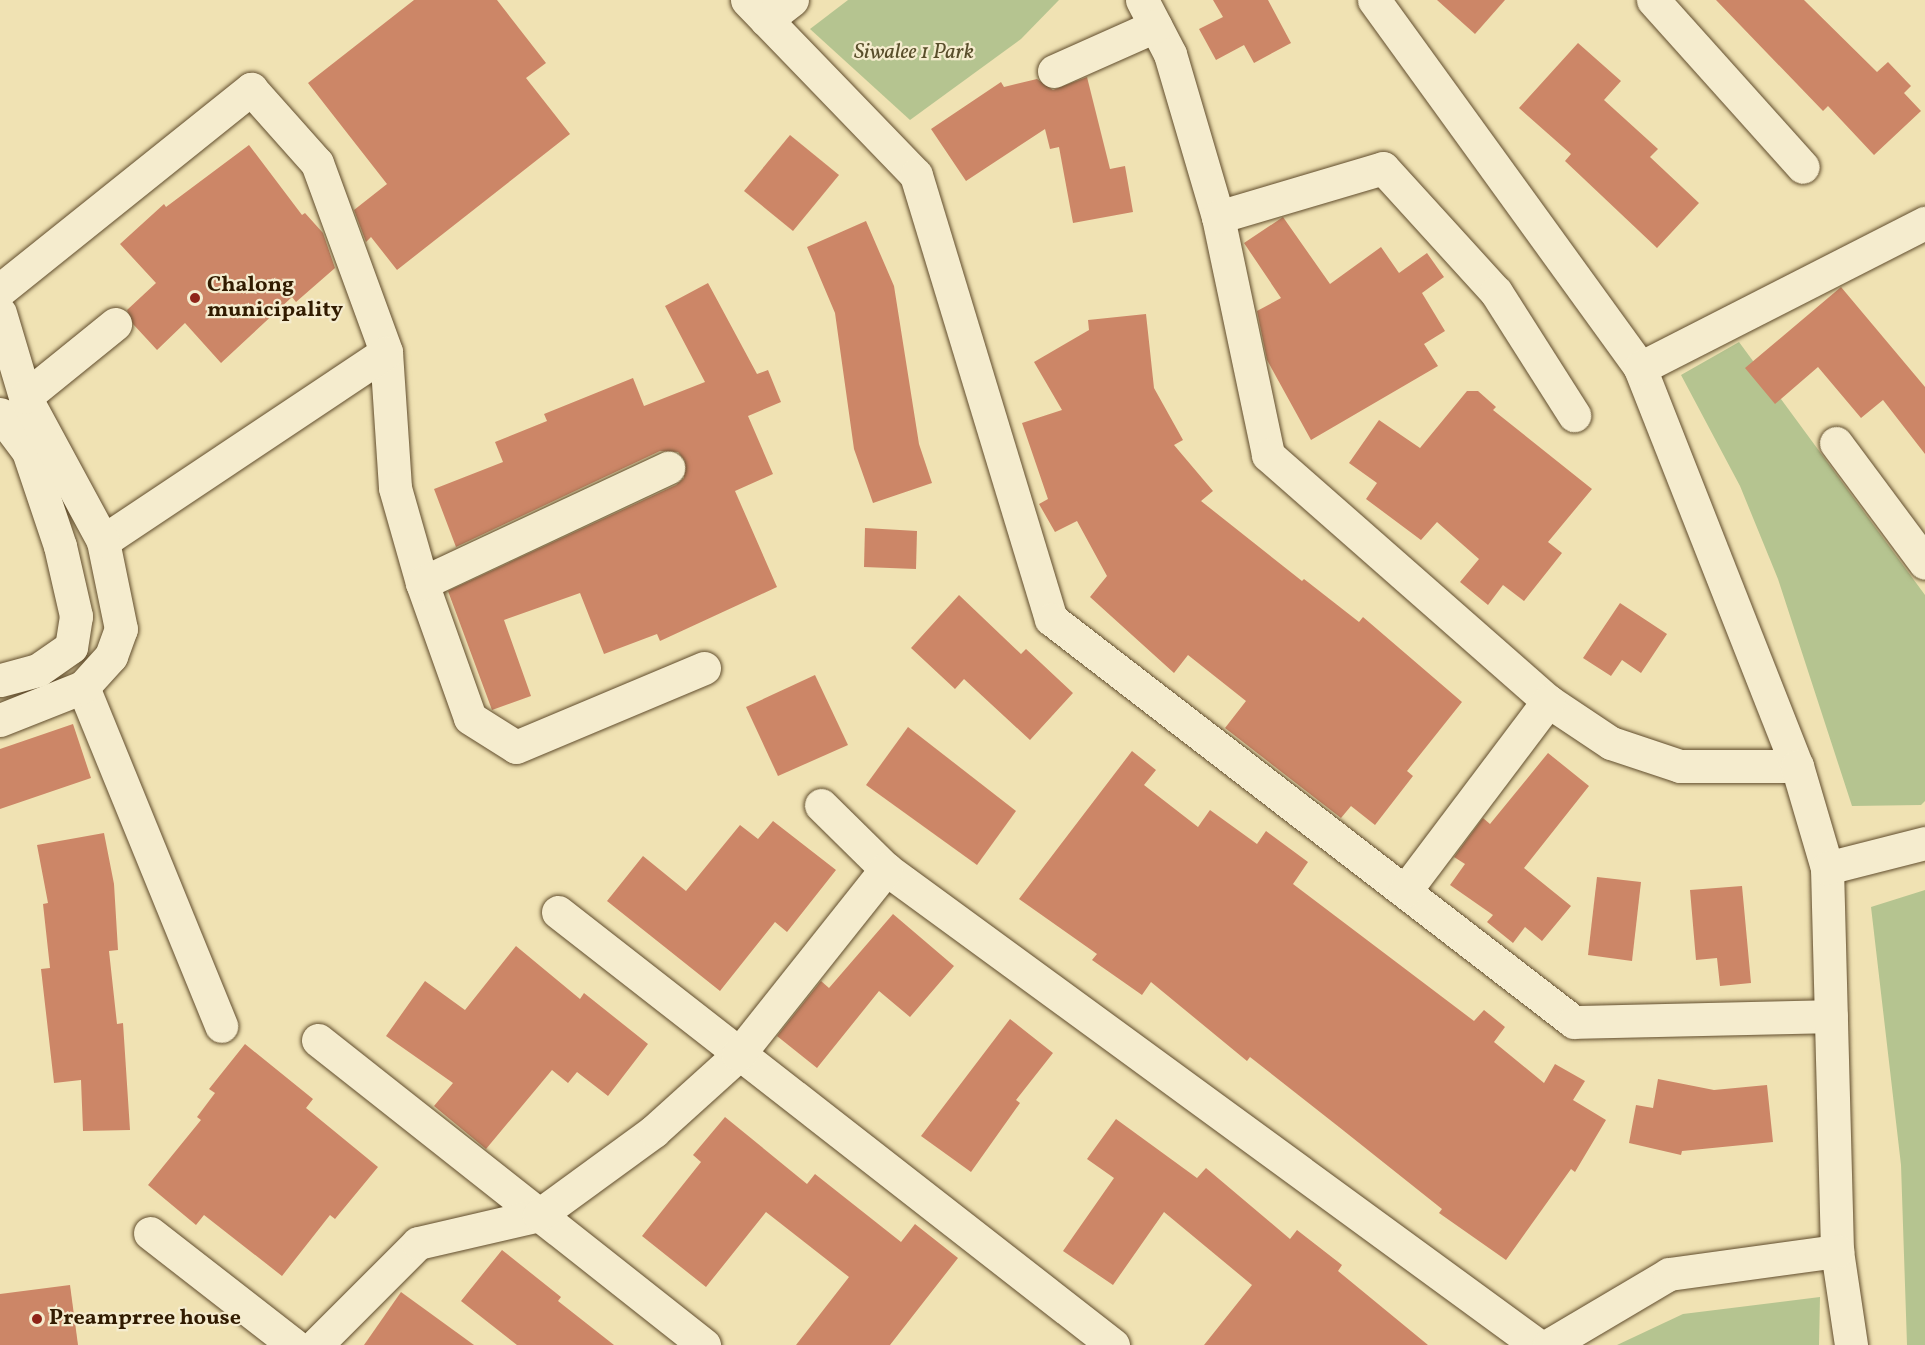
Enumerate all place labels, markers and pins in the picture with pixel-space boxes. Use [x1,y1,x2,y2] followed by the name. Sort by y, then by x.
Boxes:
[207,272,343,324] place label: Chalong municipality
[188,291,202,305] marker: Chalong municipality
[49,1306,241,1332] place label: Preamprree house
[30,1312,44,1326] marker: Preamprree house

